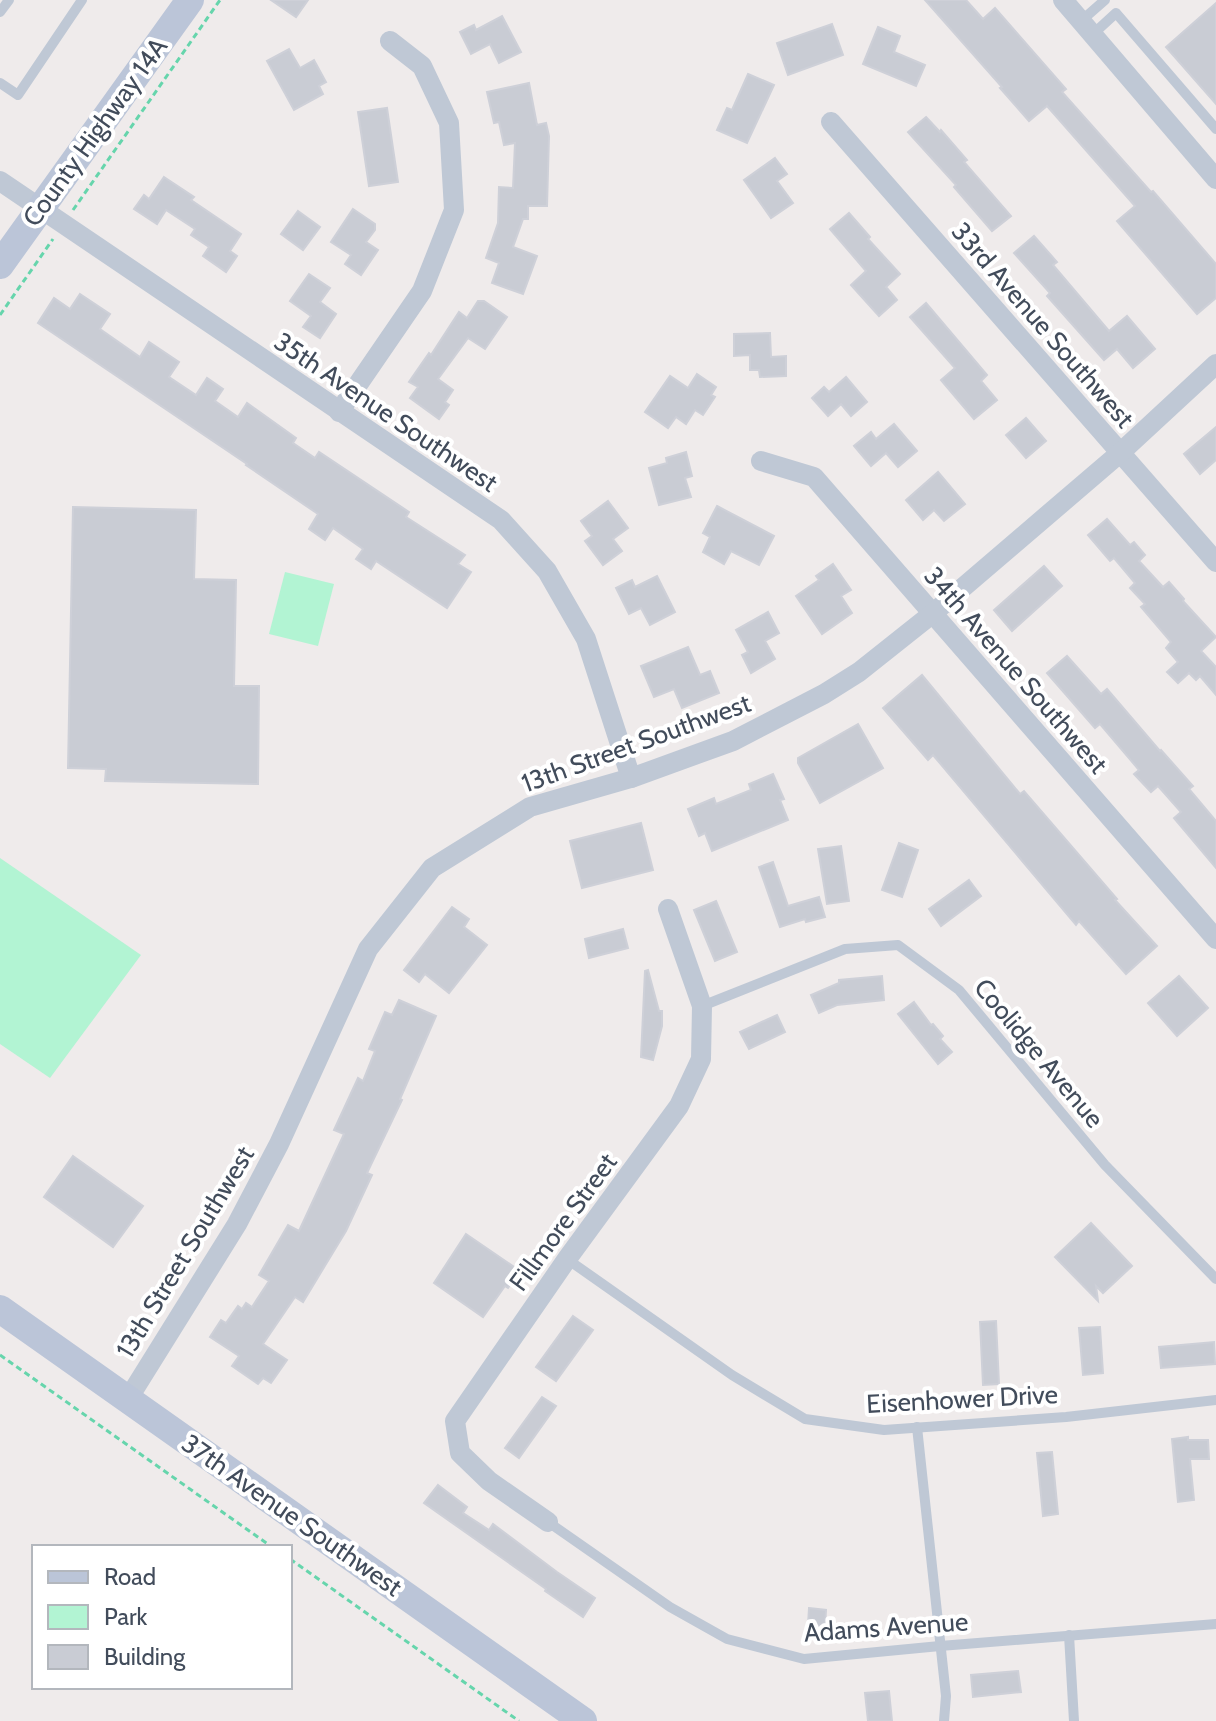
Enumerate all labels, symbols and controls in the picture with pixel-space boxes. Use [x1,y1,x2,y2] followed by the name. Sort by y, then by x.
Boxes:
[16,31,174,233] street label: County Highway 14A
[945,216,1141,435] street label: 33rd Avenue Southwest
[268,325,504,499] street label: 35th Avenue Southwest
[918,560,1115,780] street label: 34th Avenue Southwest
[517,687,755,799] street label: 13th Street Southwest
[967,972,1111,1134] street label: Coolidge Avenue
[109,1140,261,1364] street label: 13th Street Southwest
[502,1147,624,1297] street label: Fillmore Street
[865,1378,1059,1420] street label: Eisenhower Drive
[176,1427,408,1603] street label: 37th Avenue Southwest
[32,1545,292,1689] legend
[104,1562,156,1591] text: Road
[104,1602,147,1631] text: Park
[803,1605,969,1649] street label: Adams Avenue
[104,1642,186,1671] text: Building

